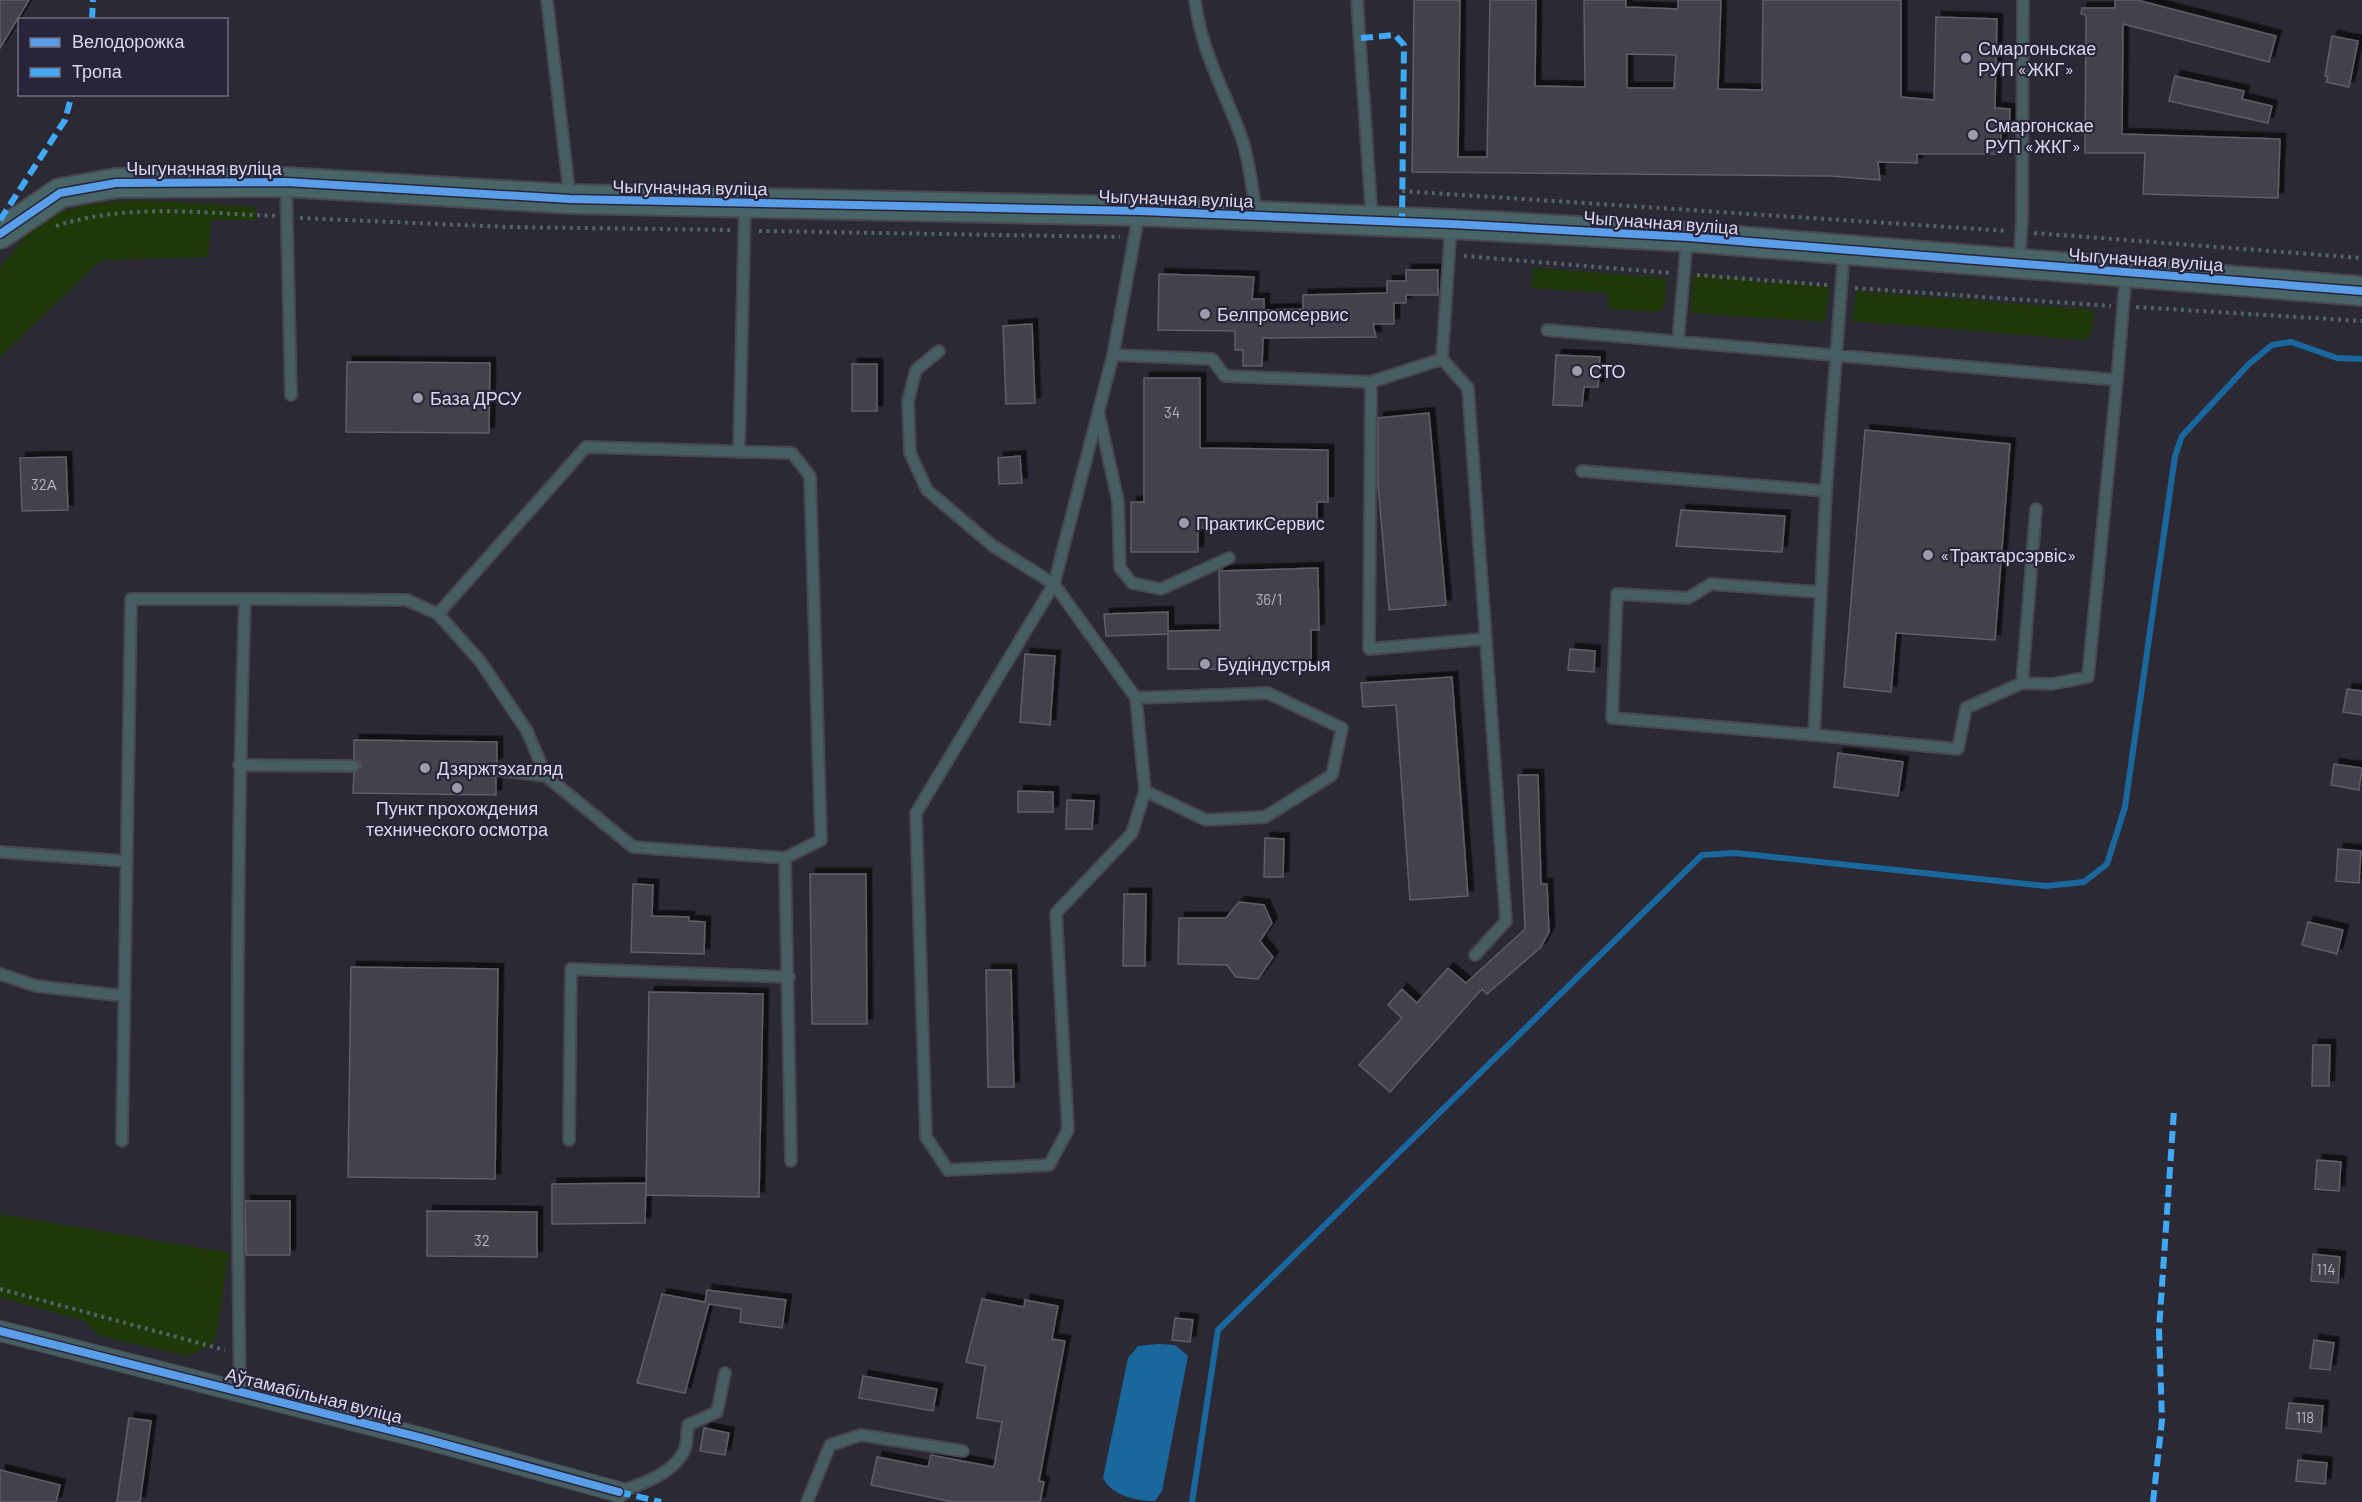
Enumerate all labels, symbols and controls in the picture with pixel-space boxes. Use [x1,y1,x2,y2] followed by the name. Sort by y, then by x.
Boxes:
[18,18,228,96] legend
[72,30,185,52] text: Велодорожка
[1978,37,2096,80] place label: Смаргоньскае РУП «ЖКГ»
[1959,51,1973,65] marker: Смаргоньскае РУП «ЖКГ»
[72,60,123,82] text: Тропа
[1985,114,2094,157] place label: Смаргонскае РУП «ЖКГ»
[1966,128,1980,142] marker: Смаргонскае РУП «ЖКГ»
[126,157,283,179] street label: Чыгуначная вуліца
[612,175,769,199] street label: Чыгуначная вуліца
[1098,184,1255,212] street label: Чыгуначная вуліца
[1583,206,1740,238] street label: Чыгуначная вуліца
[2068,243,2225,275] street label: Чыгуначная вуліца
[1217,303,1349,325] place label: Белпромсервис
[1198,307,1212,321] marker: Белпромсервис
[1589,360,1626,382] place label: СТО
[1570,364,1584,378] marker: СТО
[430,387,522,409] place label: База ДРСУ
[411,391,425,405] marker: База ДРСУ
[1164,403,1180,421] house number: 34
[31,475,57,493] house number: 32А
[1196,512,1325,534] place label: ПрактикСервис
[1177,516,1191,530] marker: ПрактикСервис
[1940,544,2077,566] place label: «Трактарсэрвіс»
[1921,548,1935,562] marker: «Трактарсэрвіс»
[1256,590,1282,608] house number: 36/1
[1217,653,1331,675] place label: Будіндустрыя
[1198,657,1212,671] marker: Будіндустрыя
[437,757,563,779] place label: Дзяржтэхагляд
[418,761,432,775] marker: Дзяржтэхагляд
[450,781,464,795] marker: Пункт прохождения технического осмотра
[366,797,549,840] place label: Пункт прохождения технического осмотра
[474,1231,490,1249] house number: 32
[2317,1260,2335,1278] house number: 114
[223,1362,406,1428] street label: Аўтамабільная вуліца
[2296,1408,2314,1426] house number: 118

